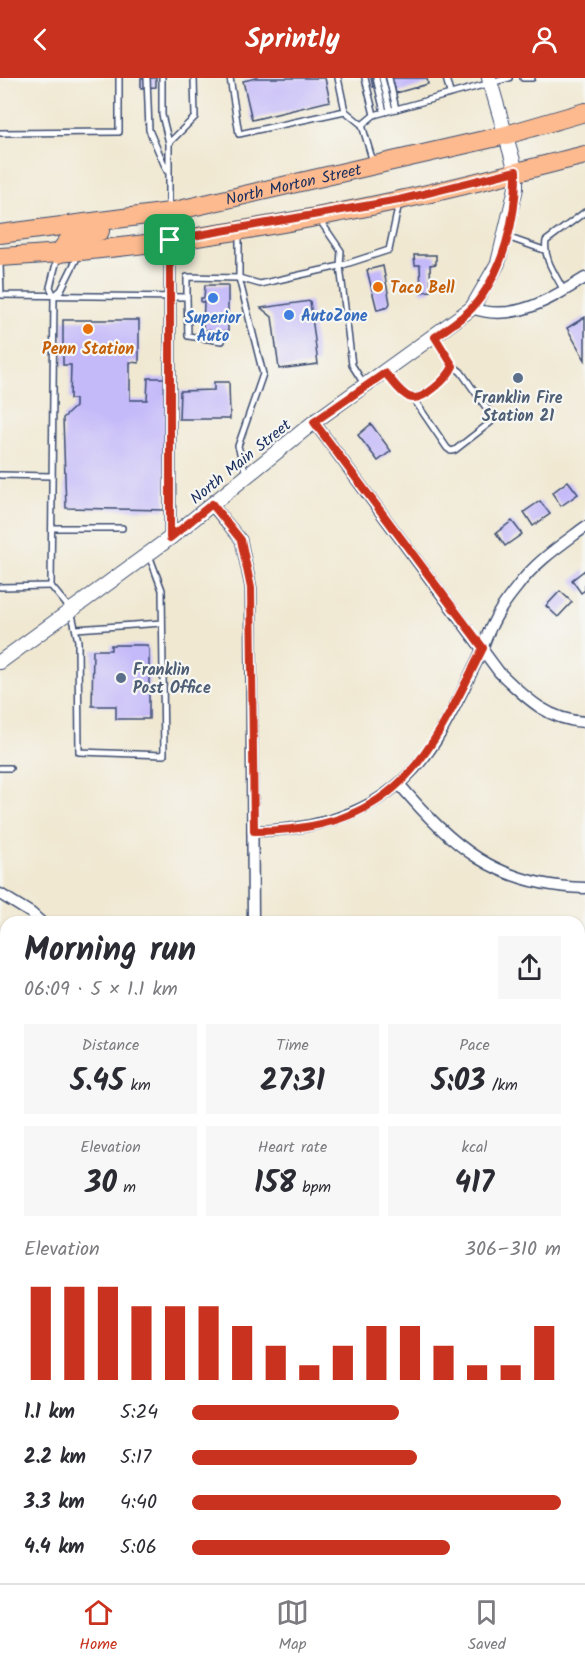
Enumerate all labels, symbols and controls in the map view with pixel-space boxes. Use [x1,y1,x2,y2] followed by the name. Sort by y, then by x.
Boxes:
[245,18,340,61] text: Sprintly
[24,23,57,56] icon: back
[528,23,561,56] icon: person
[223,157,365,213] street label: North Morton Street
[144,214,195,265] pin
[153,223,186,256] icon: arrive
[390,276,455,301] place label: Taco Bell
[371,280,385,294] marker: Taco Bell
[206,291,220,305] marker: Superior Auto
[301,304,368,329] place label: AutoZone
[185,306,242,349] place label: Superior Auto
[282,308,296,322] marker: AutoZone
[81,322,95,336] marker: Penn Station
[42,337,134,362] place label: Penn Station
[511,371,525,385] marker: Franklin Fire Station 21
[473,386,563,429] place label: Franklin Fire Station 21
[185,413,298,511] street label: North Main Street
[133,658,211,701] place label: Franklin Post Office
[114,671,128,685] marker: Franklin Post Office
[24,925,196,978] text: Morning run
[498,936,561,999] button: share
[24,974,178,1006] text: 06:09 · 5 × 1.1 km
[82,1033,139,1058] text: Distance
[276,1033,309,1058] text: Time
[459,1033,490,1058] text: Pace
[70,1058,124,1106] text: 5.45
[260,1058,325,1106] text: 27:31
[431,1058,486,1106] text: 5:03
[124,1073,151,1098] text: km
[486,1073,518,1098] text: /km
[80,1135,141,1160] text: Elevation
[258,1135,327,1160] text: Heart rate
[461,1135,488,1160] text: kcal
[85,1160,117,1208] text: 30
[254,1160,296,1208] text: 158
[455,1160,494,1208] text: 417
[117,1175,136,1200] text: m
[296,1175,331,1200] text: bpm
[24,1234,100,1266] text: Elevation
[465,1234,561,1266] text: 306–310 m
[24,1397,75,1429] text: 1.1 km
[120,1397,158,1429] text: 5:24
[24,1442,86,1474] text: 2.2 km
[120,1442,151,1474] text: 5:17
[24,1487,85,1519] text: 3.3 km
[120,1487,157,1519] text: 4:40
[24,1532,84,1564] text: 4.4 km
[120,1532,157,1564] text: 5:06
[79,1596,117,1657] tab: Home
[276,1596,309,1657] tab: Map
[468,1596,506,1657] tab: Saved

